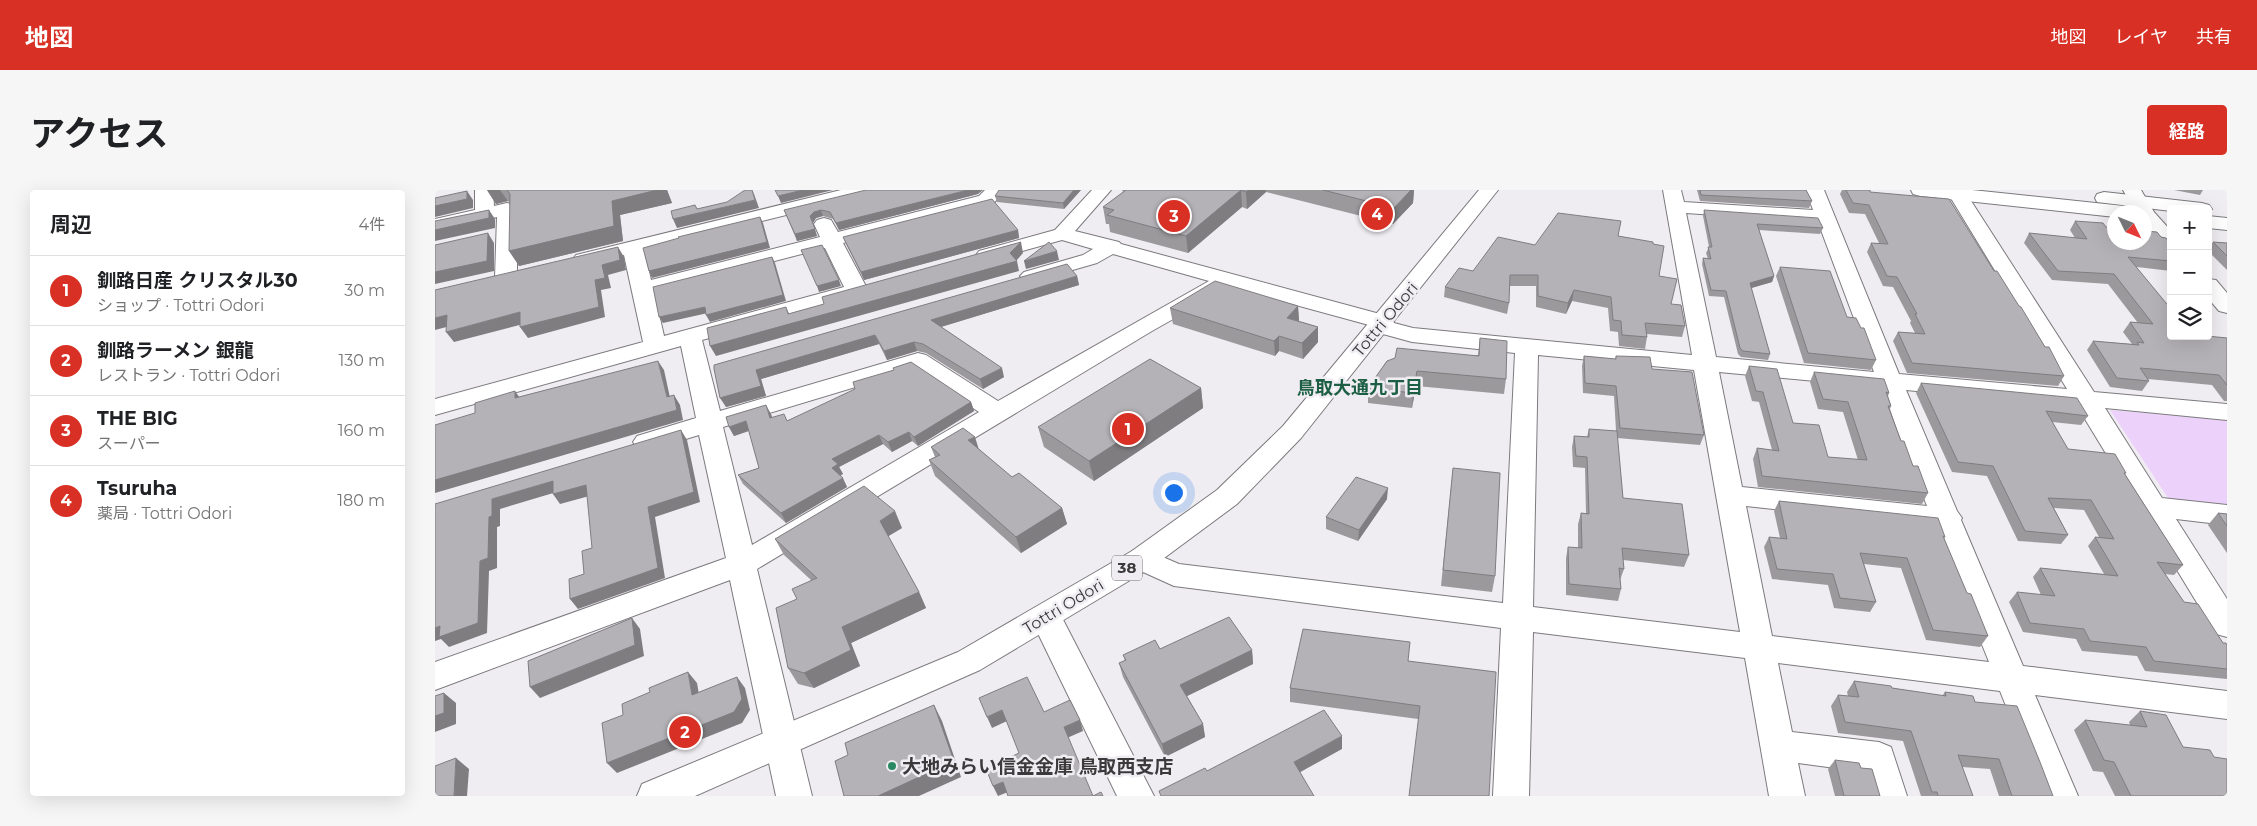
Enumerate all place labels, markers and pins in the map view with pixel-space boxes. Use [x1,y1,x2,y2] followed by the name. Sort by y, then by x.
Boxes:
[1361,195,1393,233] pin: 4
[1158,197,1190,235] pin: 3
[1112,410,1144,448] pin: 1
[669,713,701,751] pin: 2
[902,755,1173,778] place label: 大地みらい信金金庫 鳥取西支店
[886,760,898,772] marker: 大地みらい信金金庫 鳥取西支店

